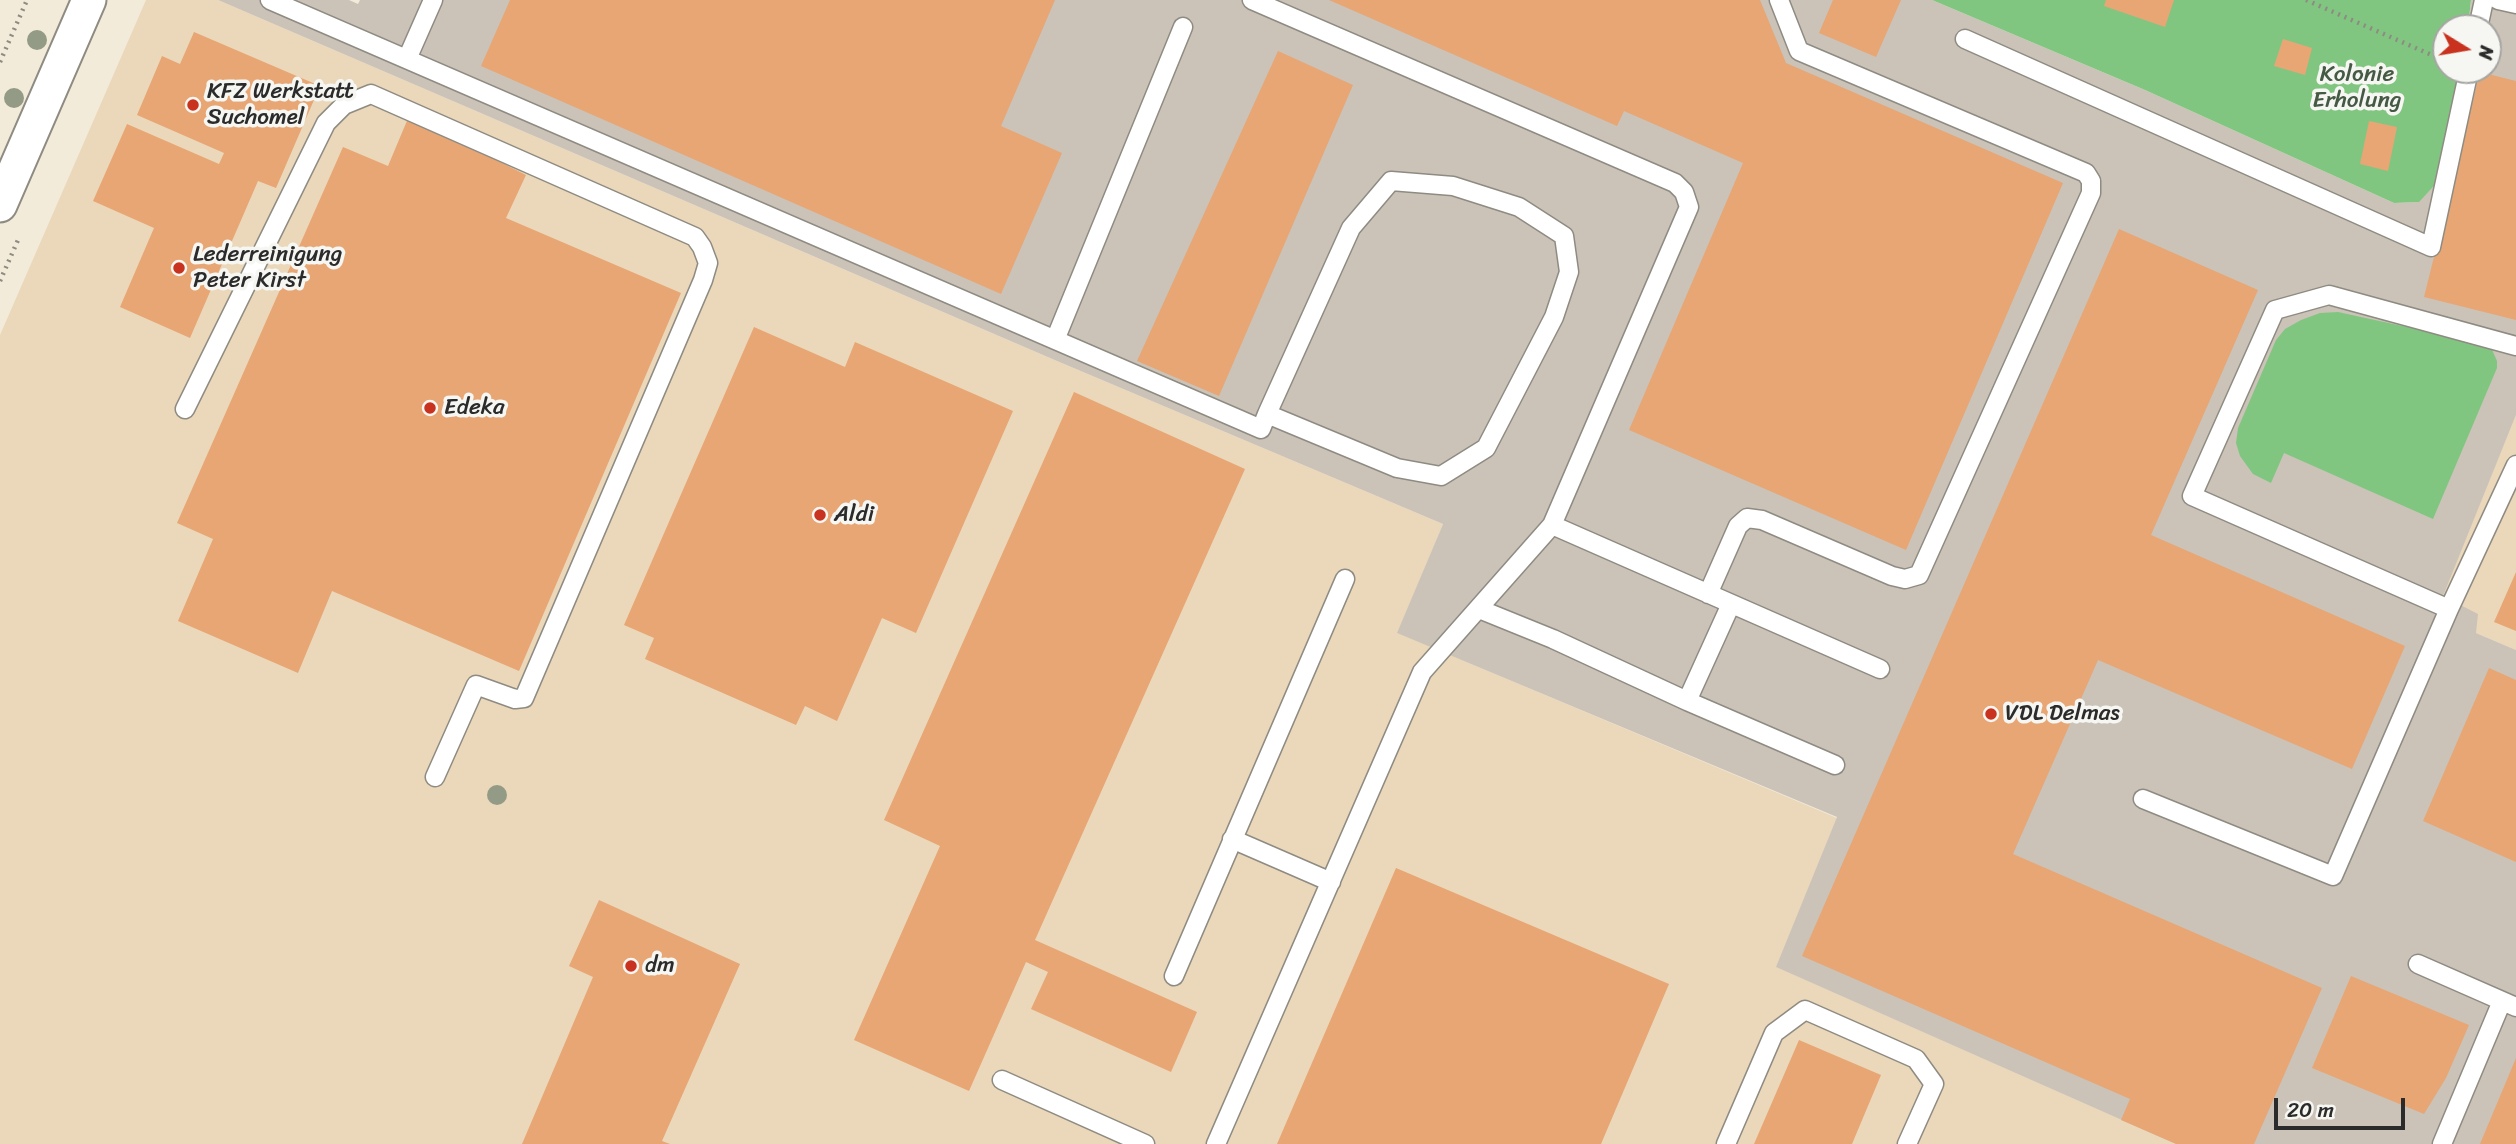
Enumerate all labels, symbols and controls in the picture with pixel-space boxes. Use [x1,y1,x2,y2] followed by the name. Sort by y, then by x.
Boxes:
[2432,14,2502,84] north arrow
[2469,43,2504,62] text: N
[2313,61,2401,115] park label: Kolonie Erholung
[207,78,354,132] place label: KFZ Werkstatt Suchomel
[185,97,201,113] marker: KFZ Werkstatt Suchomel
[193,241,342,295] place label: Lederreinigung Peter Kirst
[171,260,187,276] marker: Lederreinigung Peter Kirst
[444,394,504,422] place label: Edeka
[422,400,438,416] marker: Edeka
[834,501,874,529] place label: Aldi
[812,507,828,523] marker: Aldi
[2005,700,2120,728] place label: VDL Delmas
[1983,706,1999,722] marker: VDL Delmas
[645,952,675,980] place label: dm
[623,958,639,974] marker: dm
[2278,1084,2409,1128] scale bar
[2287,1091,2334,1129] text: 20 m

